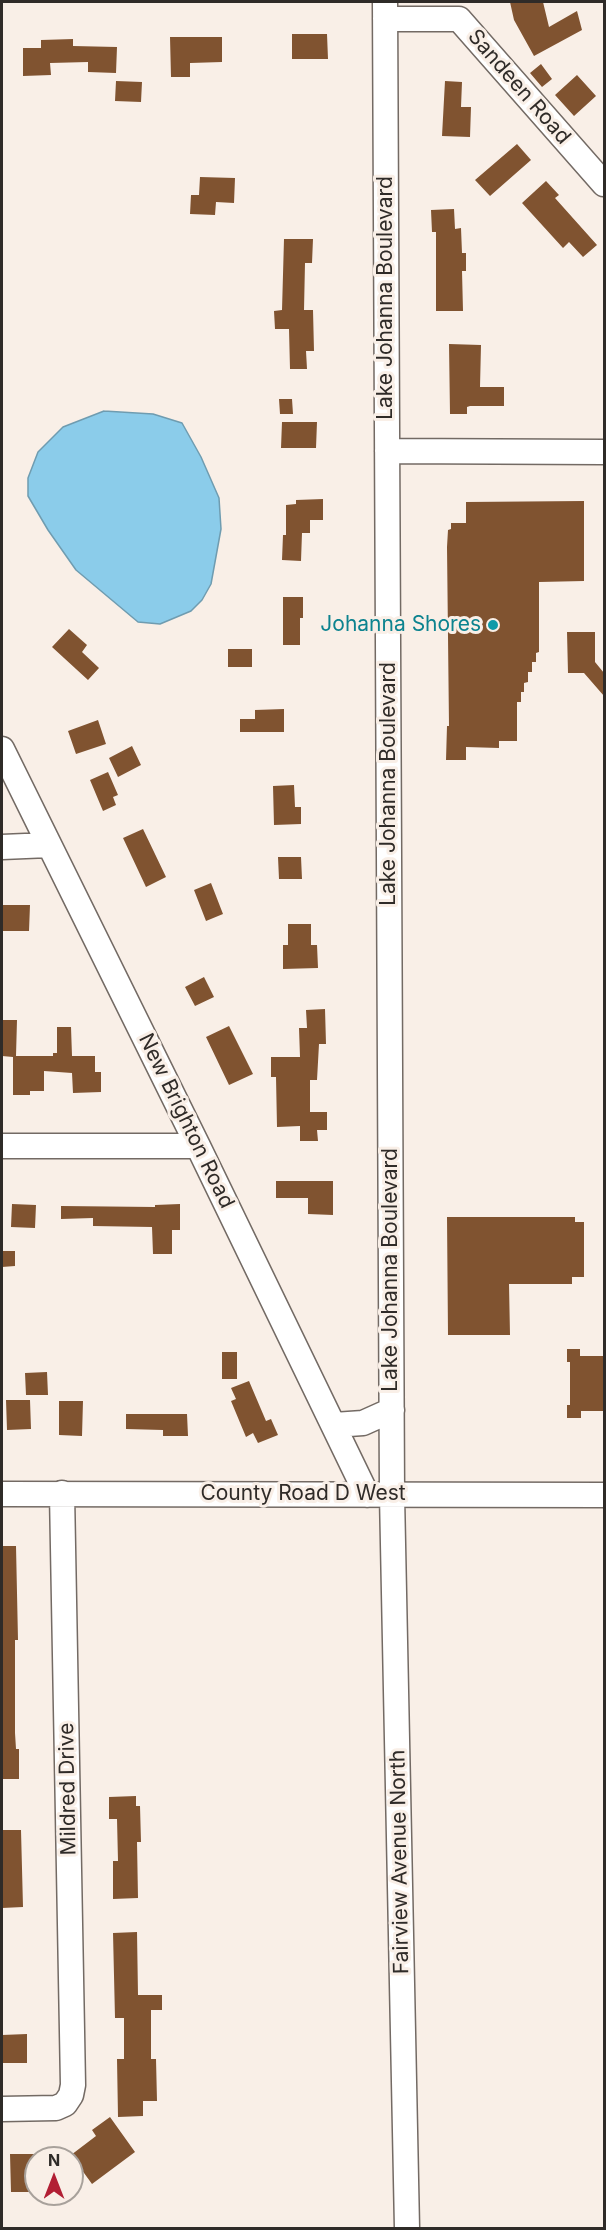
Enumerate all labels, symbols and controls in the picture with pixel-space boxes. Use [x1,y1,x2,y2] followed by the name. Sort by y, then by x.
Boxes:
[462,24,576,150] street label: Sandeen Road
[373,176,399,420] street label: Lake Johanna Boulevard
[320,612,481,638] place label: Johanna Shores
[486,618,500,632] marker: Johanna Shores
[376,662,402,906] street label: Lake Johanna Boulevard
[133,1029,239,1213] street label: New Brighton Road
[378,1148,404,1392] street label: Lake Johanna Boulevard
[200,1481,406,1507] street label: County Road D West
[54,1722,82,1856] street label: Mildred Drive
[385,1750,415,1974] street label: Fairview Avenue North
[24,2146,84,2206] north arrow
[48,2150,60,2170] text: N

